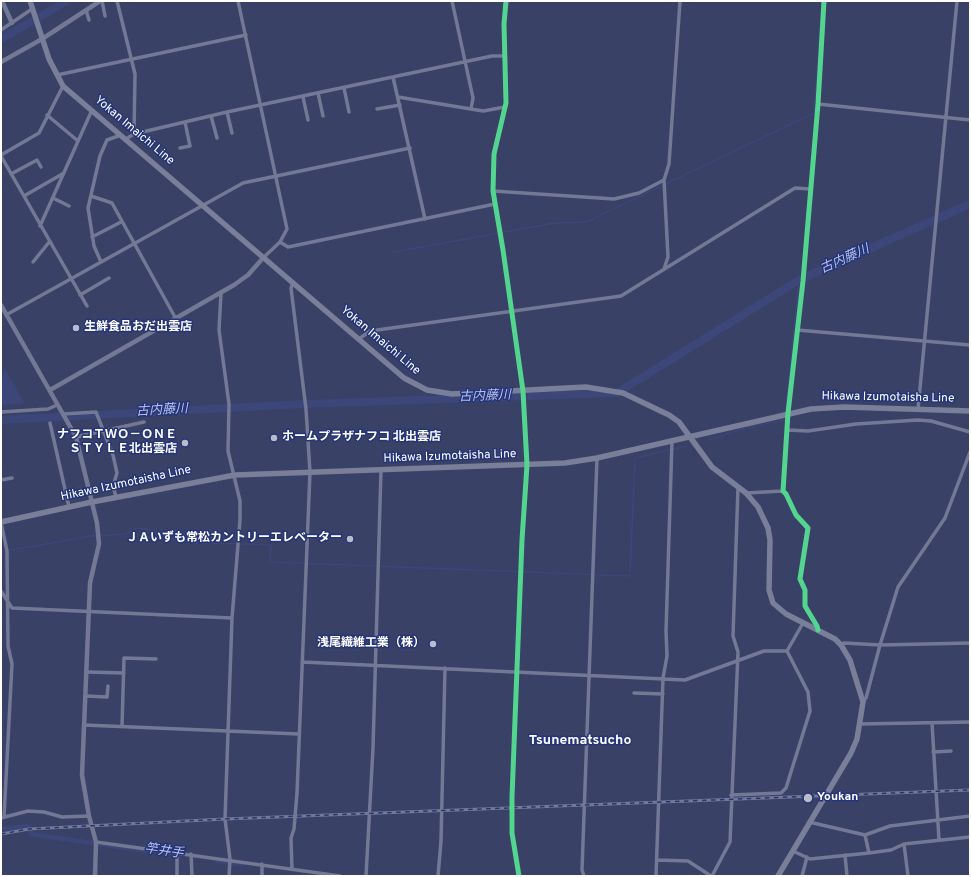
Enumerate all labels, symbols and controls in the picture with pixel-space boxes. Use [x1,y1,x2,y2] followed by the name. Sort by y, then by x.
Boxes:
[91,93,177,169] street label: Yokan Imaichi Line
[818,242,872,278] water label: 古内藤川
[337,303,423,379] street label: Yokan Imaichi Line
[84,321,192,335] place label: 生鮮食品おだ出雲店
[71,323,81,333] marker: 生鮮食品おだ出雲店
[459,388,511,406] water label: 古内藤川
[821,390,955,406] street label: Hikawa Izumotaisha Line
[136,402,188,420] water label: 古内藤川
[57,429,177,457] place label: ナフコＴＷＯ－ＯＮＥ ＳＴＹＬＥ北出雲店
[282,431,441,445] place label: ホームプラザナフコ 北出雲店
[269,433,279,443] marker: ホームプラザナフコ 北出雲店
[180,438,190,448] marker: ナフコＴＷＯ－ＯＮＥ ＳＴＹＬＥ北出雲店
[383,447,517,467] street label: Hikawa Izumotaisha Line
[59,463,193,505] street label: Hikawa Izumotaisha Line
[126,532,342,546] place label: ＪＡいずも常松カントリーエレベーター
[345,534,355,544] marker: ＪＡいずも常松カントリーエレベーター
[317,637,425,651] place label: 浅尾繊維工業（株）
[428,639,438,649] marker: 浅尾繊維工業（株）
[529,733,631,749] district label: Tsunematsucho
[817,791,858,805] place label: Youkan
[802,792,814,804] marker: Youkan
[144,842,184,862] water label: 竿井手

